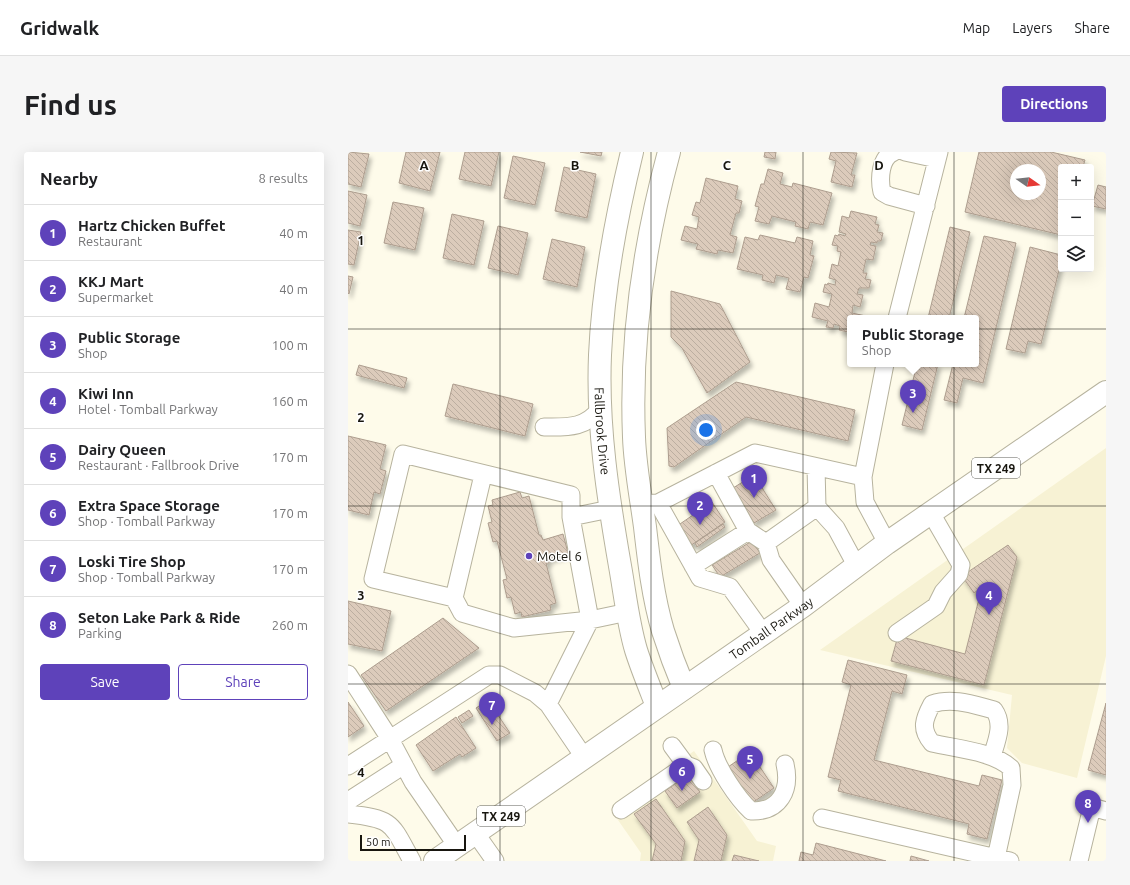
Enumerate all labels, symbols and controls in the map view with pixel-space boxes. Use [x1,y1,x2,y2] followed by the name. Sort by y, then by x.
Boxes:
[20,17,99,39] text: Gridwalk
[963,20,990,36] text: Map
[1012,20,1052,36] text: Layers
[1074,20,1110,36] text: Share
[1002,86,1106,122] button: Directions
[24,89,117,120] text: Find us
[419,158,429,172] text: A
[571,158,580,172] text: B
[723,158,732,172] text: C
[874,158,884,172] text: D
[1010,164,1046,200] north arrow
[1058,164,1094,272] map controls
[1058,164,1094,200] button: +
[40,169,98,188] text: Nearby
[258,171,308,185] text: 8 results
[1058,200,1094,236] button: −
[78,217,225,234] text: Hartz Chicken Buffet
[49,226,57,240] text: 1
[279,226,308,240] text: 40 m
[357,233,365,247] text: 1
[78,234,142,248] text: Restaurant
[1058,236,1094,272] button: layers
[78,273,144,290] text: KKJ Mart
[49,282,57,296] text: 2
[279,282,308,296] text: 40 m
[78,290,153,304] text: Supermarket
[847,315,979,367] popup
[862,326,964,343] text: Public Storage
[78,329,180,346] text: Public Storage
[49,338,57,352] text: 3
[272,338,308,352] text: 100 m
[862,343,891,357] text: Shop
[78,346,107,360] text: Shop
[900,380,926,413] pin: 3
[78,385,134,402] text: Kiwi Inn
[593,387,613,476] street label: Fallbrook Drive
[49,394,57,408] text: 4
[272,394,308,408] text: 160 m
[78,402,218,416] text: Hotel · Tomball Parkway
[357,410,365,424] text: 2
[696,420,716,440] your location
[78,441,166,458] text: Dairy Queen
[49,450,57,464] text: 5
[272,450,308,464] text: 170 m
[78,458,239,472] text: Restaurant · Fallbrook Drive
[972,458,1020,478] road number: TX 249
[741,465,767,498] pin: 1
[687,492,713,525] pin: 2
[78,497,220,514] text: Extra Space Storage
[49,506,57,520] text: 6
[272,506,308,520] text: 170 m
[78,514,215,528] text: Shop · Tomball Parkway
[537,549,582,563] place label: Motel 6
[524,551,534,561] marker: Motel 6
[78,553,186,570] text: Loski Tire Shop
[49,562,57,576] text: 7
[272,562,308,576] text: 170 m
[78,570,215,584] text: Shop · Tomball Parkway
[976,582,1002,615] pin: 4
[357,588,365,602] text: 3
[727,594,816,662] street label: Tomball Parkway
[78,609,241,626] text: Seton Lake Park & Ride
[49,618,57,632] text: 8
[272,618,308,632] text: 260 m
[78,626,122,640] text: Parking
[40,664,170,700] button: Save
[178,664,308,700] button: Share
[479,692,505,725] pin: 7
[737,746,763,779] pin: 5
[669,758,695,791] pin: 6
[357,765,365,779] text: 4
[1075,790,1101,823] pin: 8
[477,806,525,826] road number: TX 249
[360,833,466,852] scale bar
[366,836,390,848] text: 50 m

